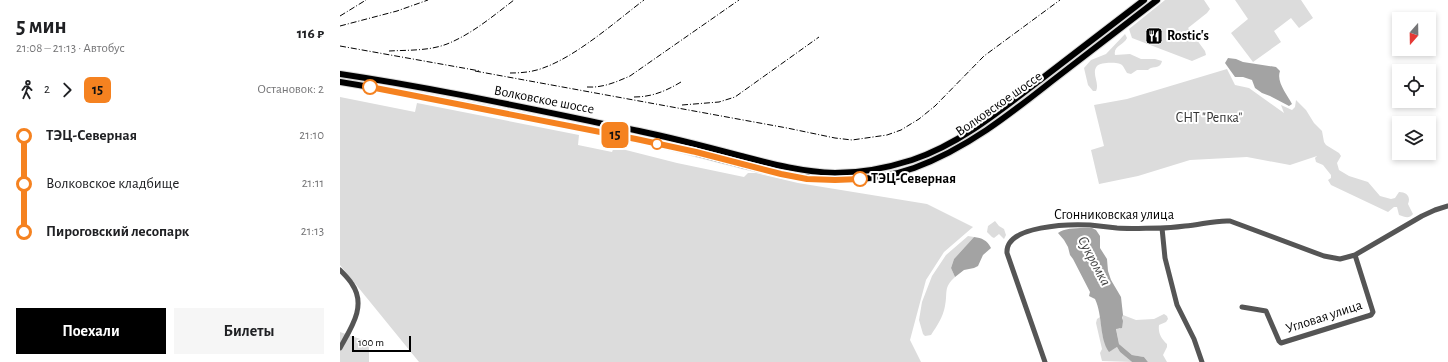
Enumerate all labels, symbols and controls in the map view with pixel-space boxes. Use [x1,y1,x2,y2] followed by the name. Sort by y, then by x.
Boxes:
[1392,12,1436,56] north arrow
[1392,12,1436,160] map controls
[16,15,67,37] text: 5 мин
[297,26,324,41] text: 116 ₽
[1144,26,1164,46] restaurant icon: Rostic's
[1167,29,1209,43] place label: Rostic's
[16,42,125,55] text: 21:08 – 21:13 · Автобус
[1392,64,1436,108] button: locate
[953,69,1045,139] street label: Волковское шоссе
[16,79,38,101] icon: walk
[56,79,78,101] icon: forward
[362,79,378,95] unlabelled marker
[44,83,50,96] text: 2
[92,83,103,97] text: 15
[257,83,324,96] text: Остановок: 2
[493,83,595,117] street label: Волковское шоссе
[1175,111,1243,125] park label: СНТ "Репка"
[1392,116,1436,160] button: layers
[597,122,633,148] line badge: 15
[46,128,137,143] text: ТЭЦ-Северная
[609,128,621,142] text: 15
[299,129,324,142] text: 21:10
[651,138,663,150] unlabelled marker
[852,171,868,187] marker: ТЭЦ-Северная
[871,172,956,186] place label: ТЭЦ-Северная
[46,176,179,191] text: Волковское кладбище
[302,177,324,190] text: 21:11
[1054,208,1175,222] street label: Сгонниковская улица
[46,224,189,239] text: Пироговский лесопарк
[301,225,324,238] text: 21:13
[1075,234,1113,288] water label: Сукромка
[1284,298,1364,336] street label: Угловая улица
[16,308,166,354] button: Поехали
[174,308,324,354] button: Билеты
[352,334,411,353] scale bar
[358,337,384,348] text: 100 m

